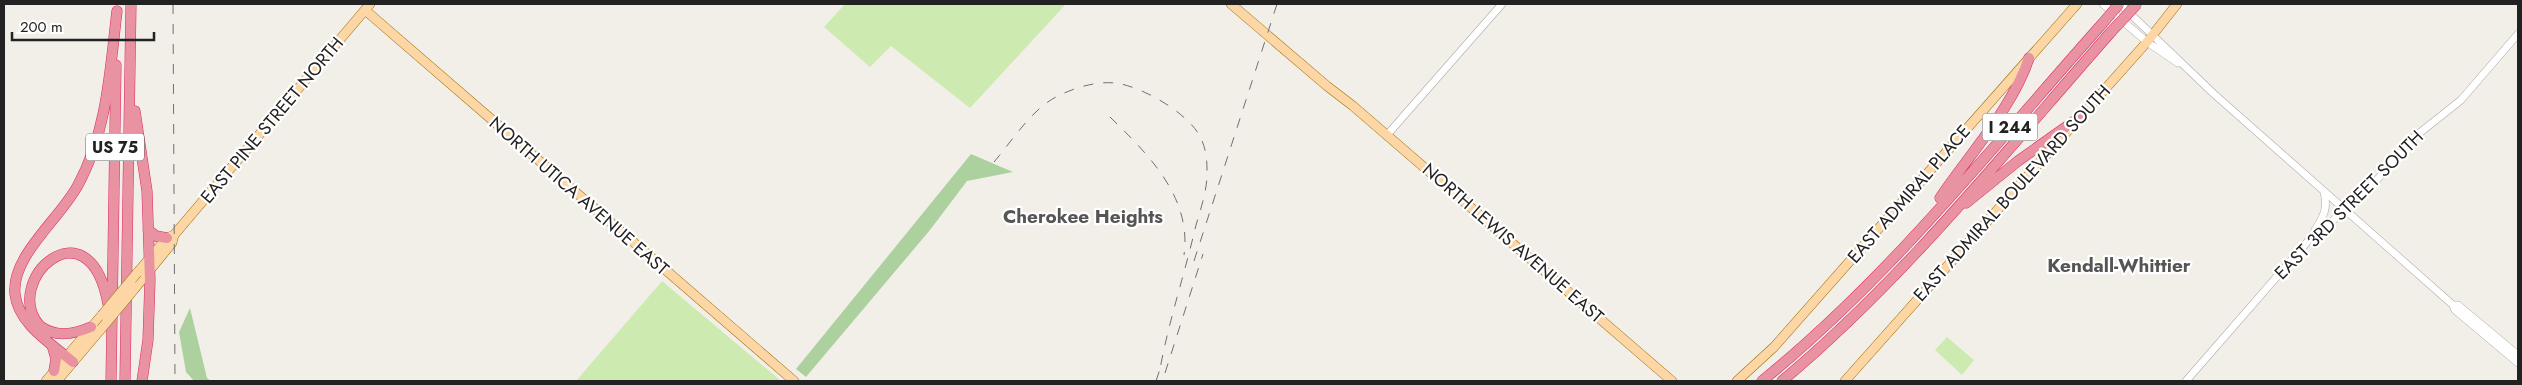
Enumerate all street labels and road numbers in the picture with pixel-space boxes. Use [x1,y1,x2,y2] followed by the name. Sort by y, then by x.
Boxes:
[194,31,350,209] street label: EAST PINE STREET NORTH
[1907,79,2117,307] street label: EAST ADMIRAL BOULEVARD SOUTH
[483,111,675,282] street label: NORTH UTICA AVENUE EAST
[1982,114,2038,140] road number: I 244
[1841,119,1977,269] street label: EAST ADMIRAL PLACE
[2269,125,2429,285] street label: EAST 3RD STREET SOUTH
[86,134,144,160] road number: US 75
[1417,157,1610,330] street label: NORTH LEWIS AVENUE EAST

